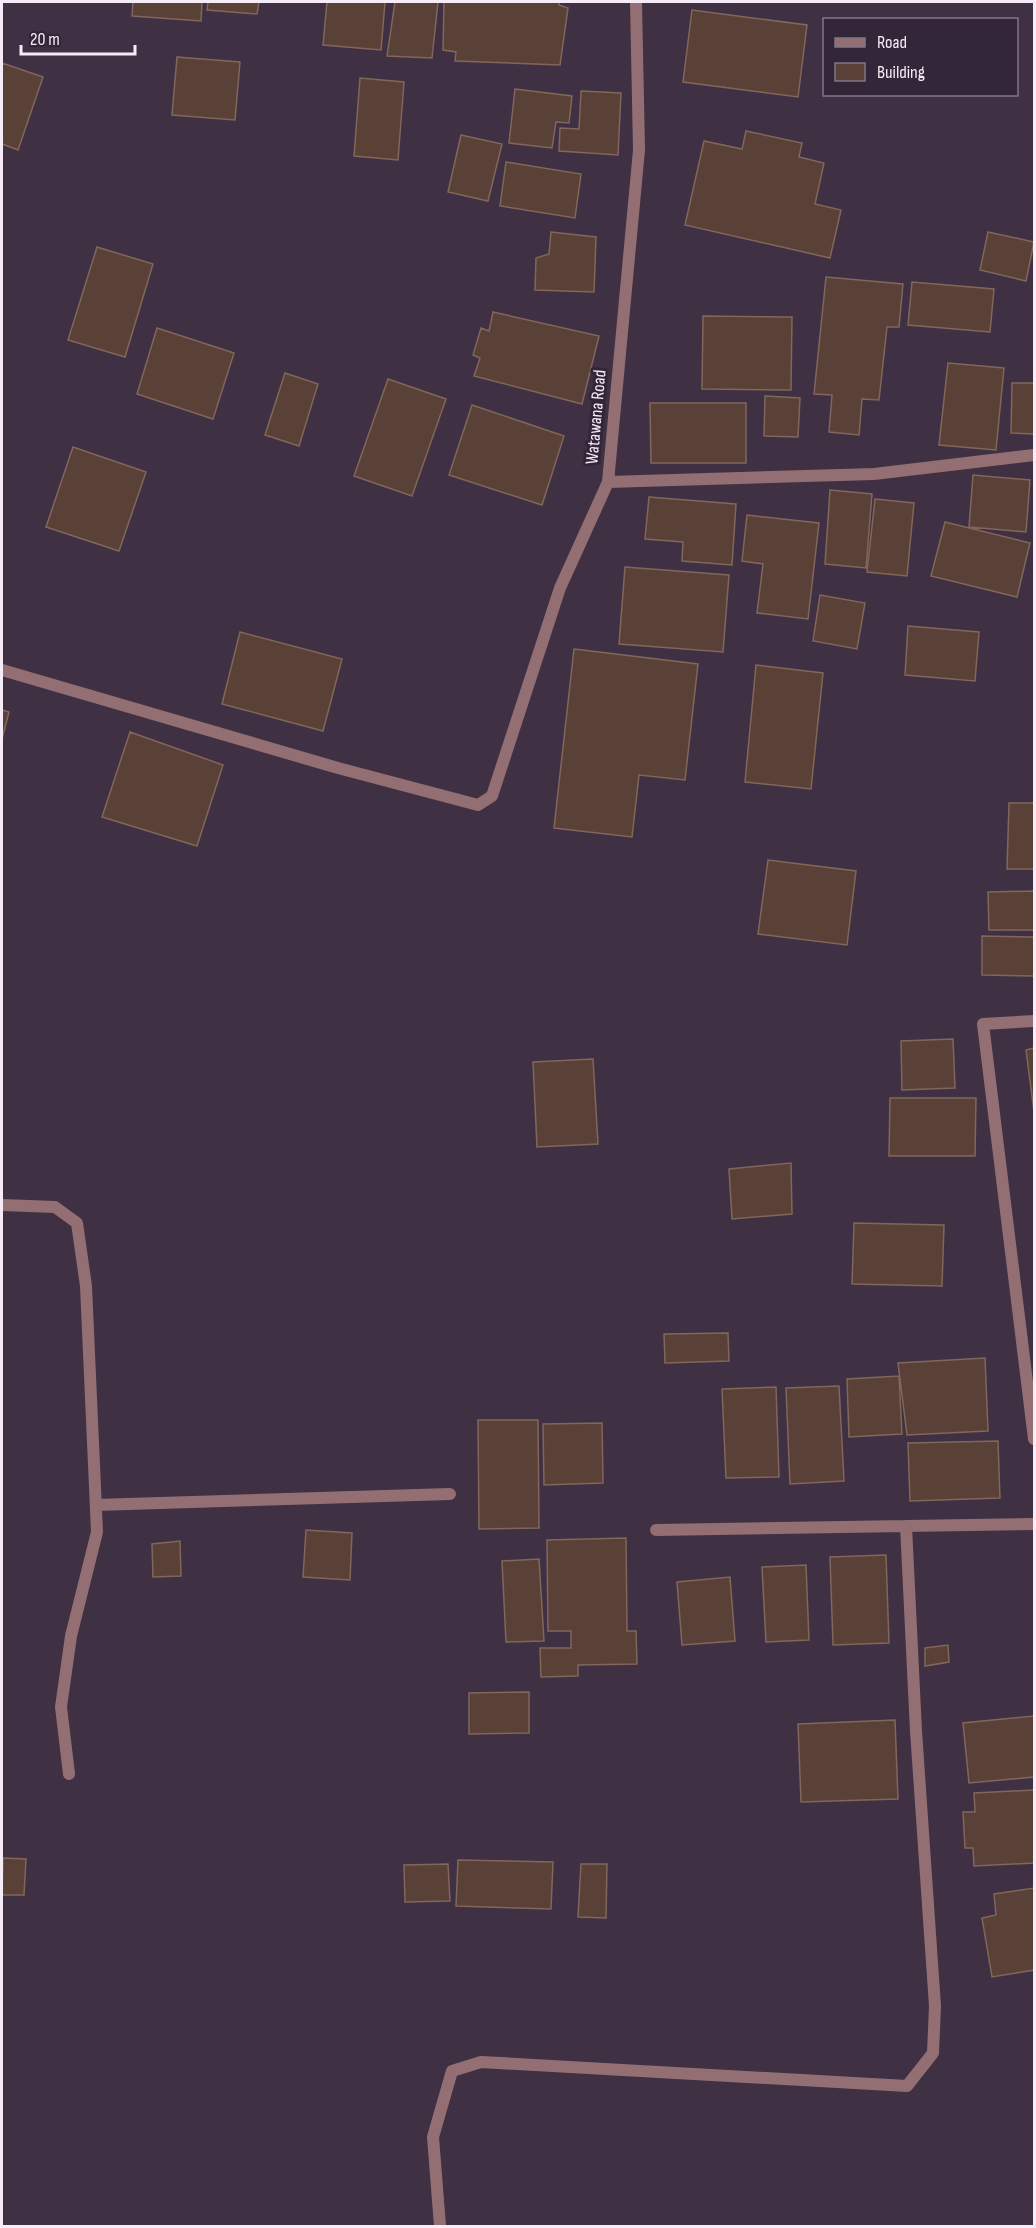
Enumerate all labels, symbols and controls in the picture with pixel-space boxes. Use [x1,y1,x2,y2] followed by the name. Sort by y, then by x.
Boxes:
[21,18,135,56] scale bar
[823,18,1018,96] legend
[30,29,60,50] text: 20 m
[877,32,907,53] text: Road
[877,62,925,83] text: Building
[581,369,611,465] street label: Watawana Road

